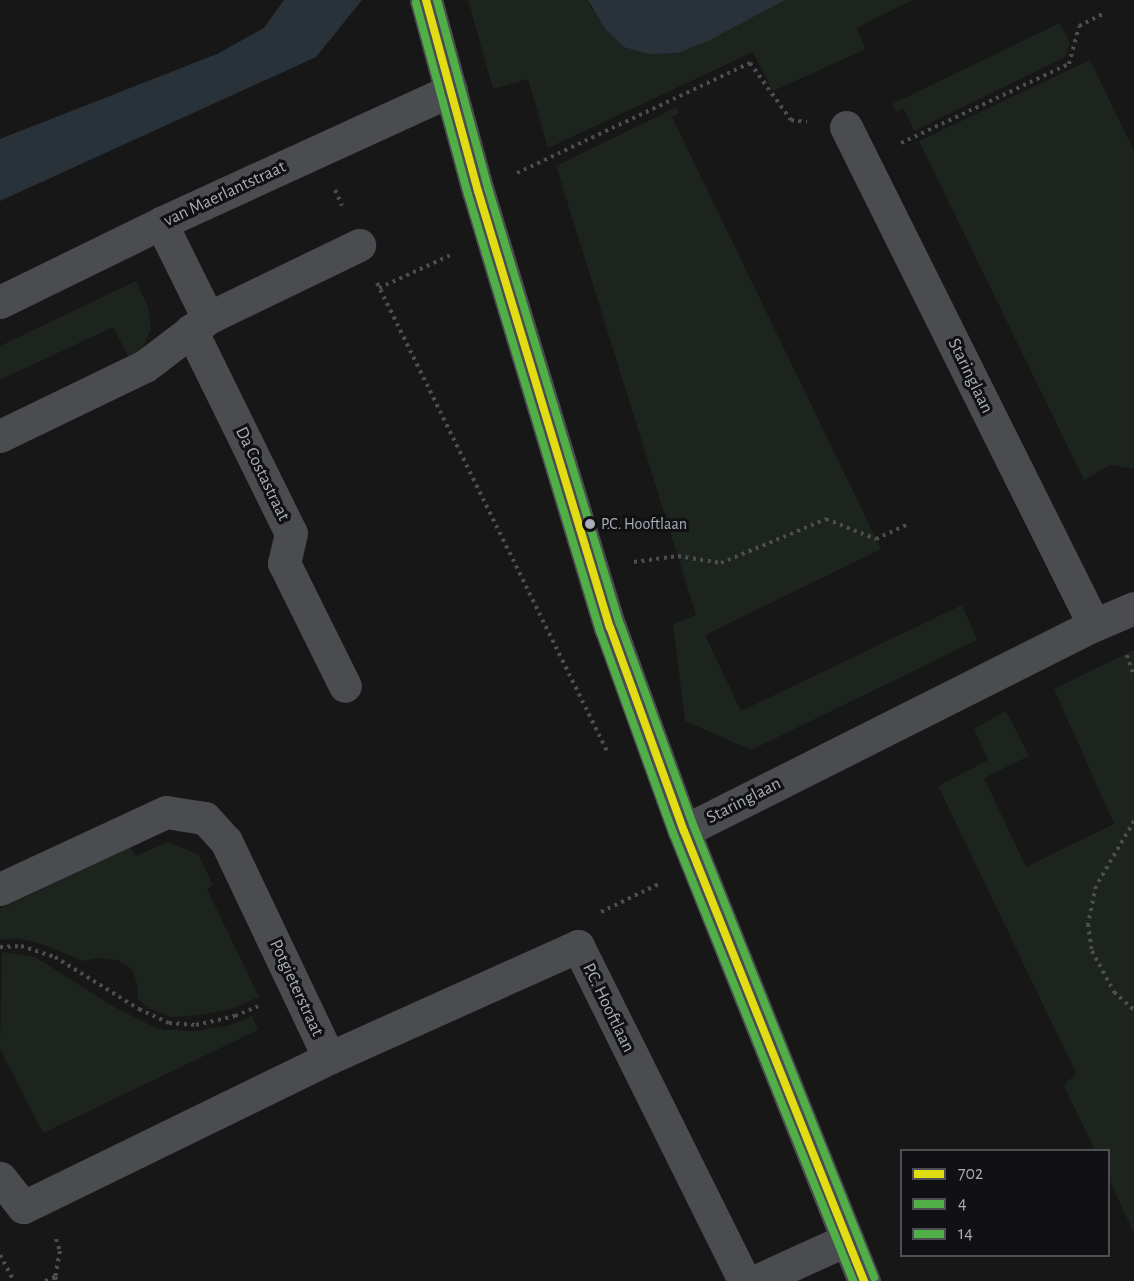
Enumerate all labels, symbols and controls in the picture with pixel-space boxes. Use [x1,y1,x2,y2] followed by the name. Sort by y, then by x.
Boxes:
[161,156,289,232] street label: van Maerlantstraat
[943,335,997,417] street label: Staringlaan
[230,423,294,525] street label: Da Costastraat
[601,514,687,534] place label: P.C. Hooftlaan
[584,518,596,530] marker: P.C. Hooftlaan
[703,773,785,829] street label: Staringlaan
[264,936,328,1040] street label: Potgieterstraat
[577,960,639,1056] street label: P.C. Hooftlaan
[900,1149,1110,1257] legend
[958,1165,983,1183] text: 702
[958,1195,967,1213] text: 4
[958,1225,973,1243] text: 14

